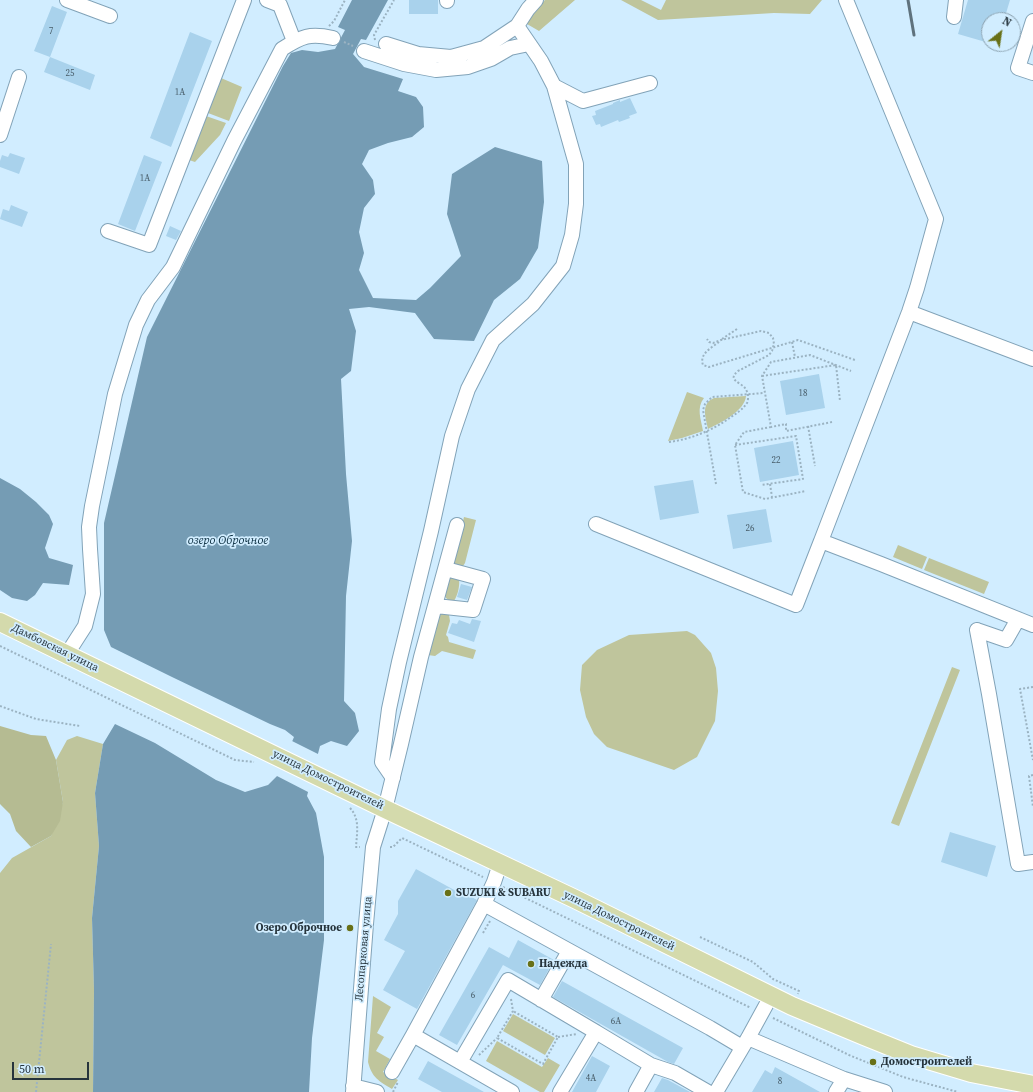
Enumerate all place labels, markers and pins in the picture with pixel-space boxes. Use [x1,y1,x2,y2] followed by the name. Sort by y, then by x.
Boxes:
[456,886,551,900] place label: SUZUKI & SUBARU
[443,888,453,898] marker: SUZUKI & SUBARU
[256,921,342,935] place label: Озеро Оброчное
[345,923,355,933] marker: Озеро Оброчное
[539,957,587,971] place label: Надежда
[526,959,536,969] marker: Надежда
[881,1055,972,1069] place label: Домостроителей
[868,1057,878,1067] marker: Домостроителей

